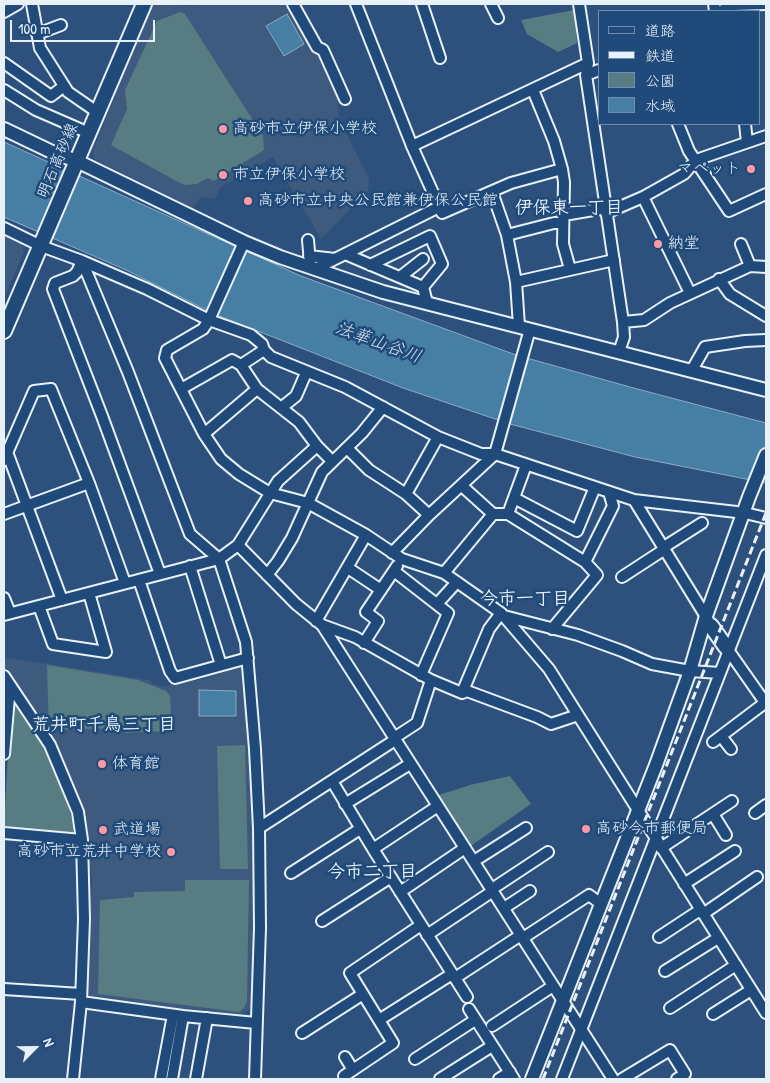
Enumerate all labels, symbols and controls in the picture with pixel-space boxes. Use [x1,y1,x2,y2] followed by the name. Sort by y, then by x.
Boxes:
[12,10,158,42] scale bar
[598,10,760,125] legend
[18,18,51,39] text: 100 m
[645,20,675,41] text: 道路
[645,45,675,66] text: 鉄道
[645,70,675,91] text: 公園
[645,95,675,116] text: 水域
[233,119,377,139] place label: 高砂市立伊保小学校
[34,120,82,202] street label: 明石高砂線
[217,123,229,135] marker: 高砂市立伊保小学校
[677,159,741,179] place label: マペット
[745,163,757,175] marker: マペット
[233,165,345,185] place label: 市立伊保小学校
[217,169,229,181] marker: 市立伊保小学校
[258,191,498,211] place label: 高砂市立中央公民館兼伊保公民館
[242,195,254,207] marker: 高砂市立中央公民館兼伊保公民館
[515,197,623,219] district label: 伊保東一丁目
[668,234,700,254] place label: 納堂
[652,238,664,250] marker: 納堂
[332,317,424,369] water label: 法華山谷川
[480,588,570,610] district label: 今市一丁目
[32,714,176,736] district label: 荒井町千鳥三丁目
[112,754,160,774] place label: 体育館
[96,758,108,770] marker: 体育館
[596,819,708,839] place label: 高砂今市郵便局
[113,820,161,840] place label: 武道場
[580,823,592,835] marker: 高砂今市郵便局
[97,824,109,836] marker: 武道場
[17,842,161,862] place label: 高砂市立荒井中学校
[165,846,177,858] marker: 高砂市立荒井中学校
[327,861,417,883] district label: 今市二丁目
[10,1023,60,1073] north arrow
[39,1035,59,1049] text: N

